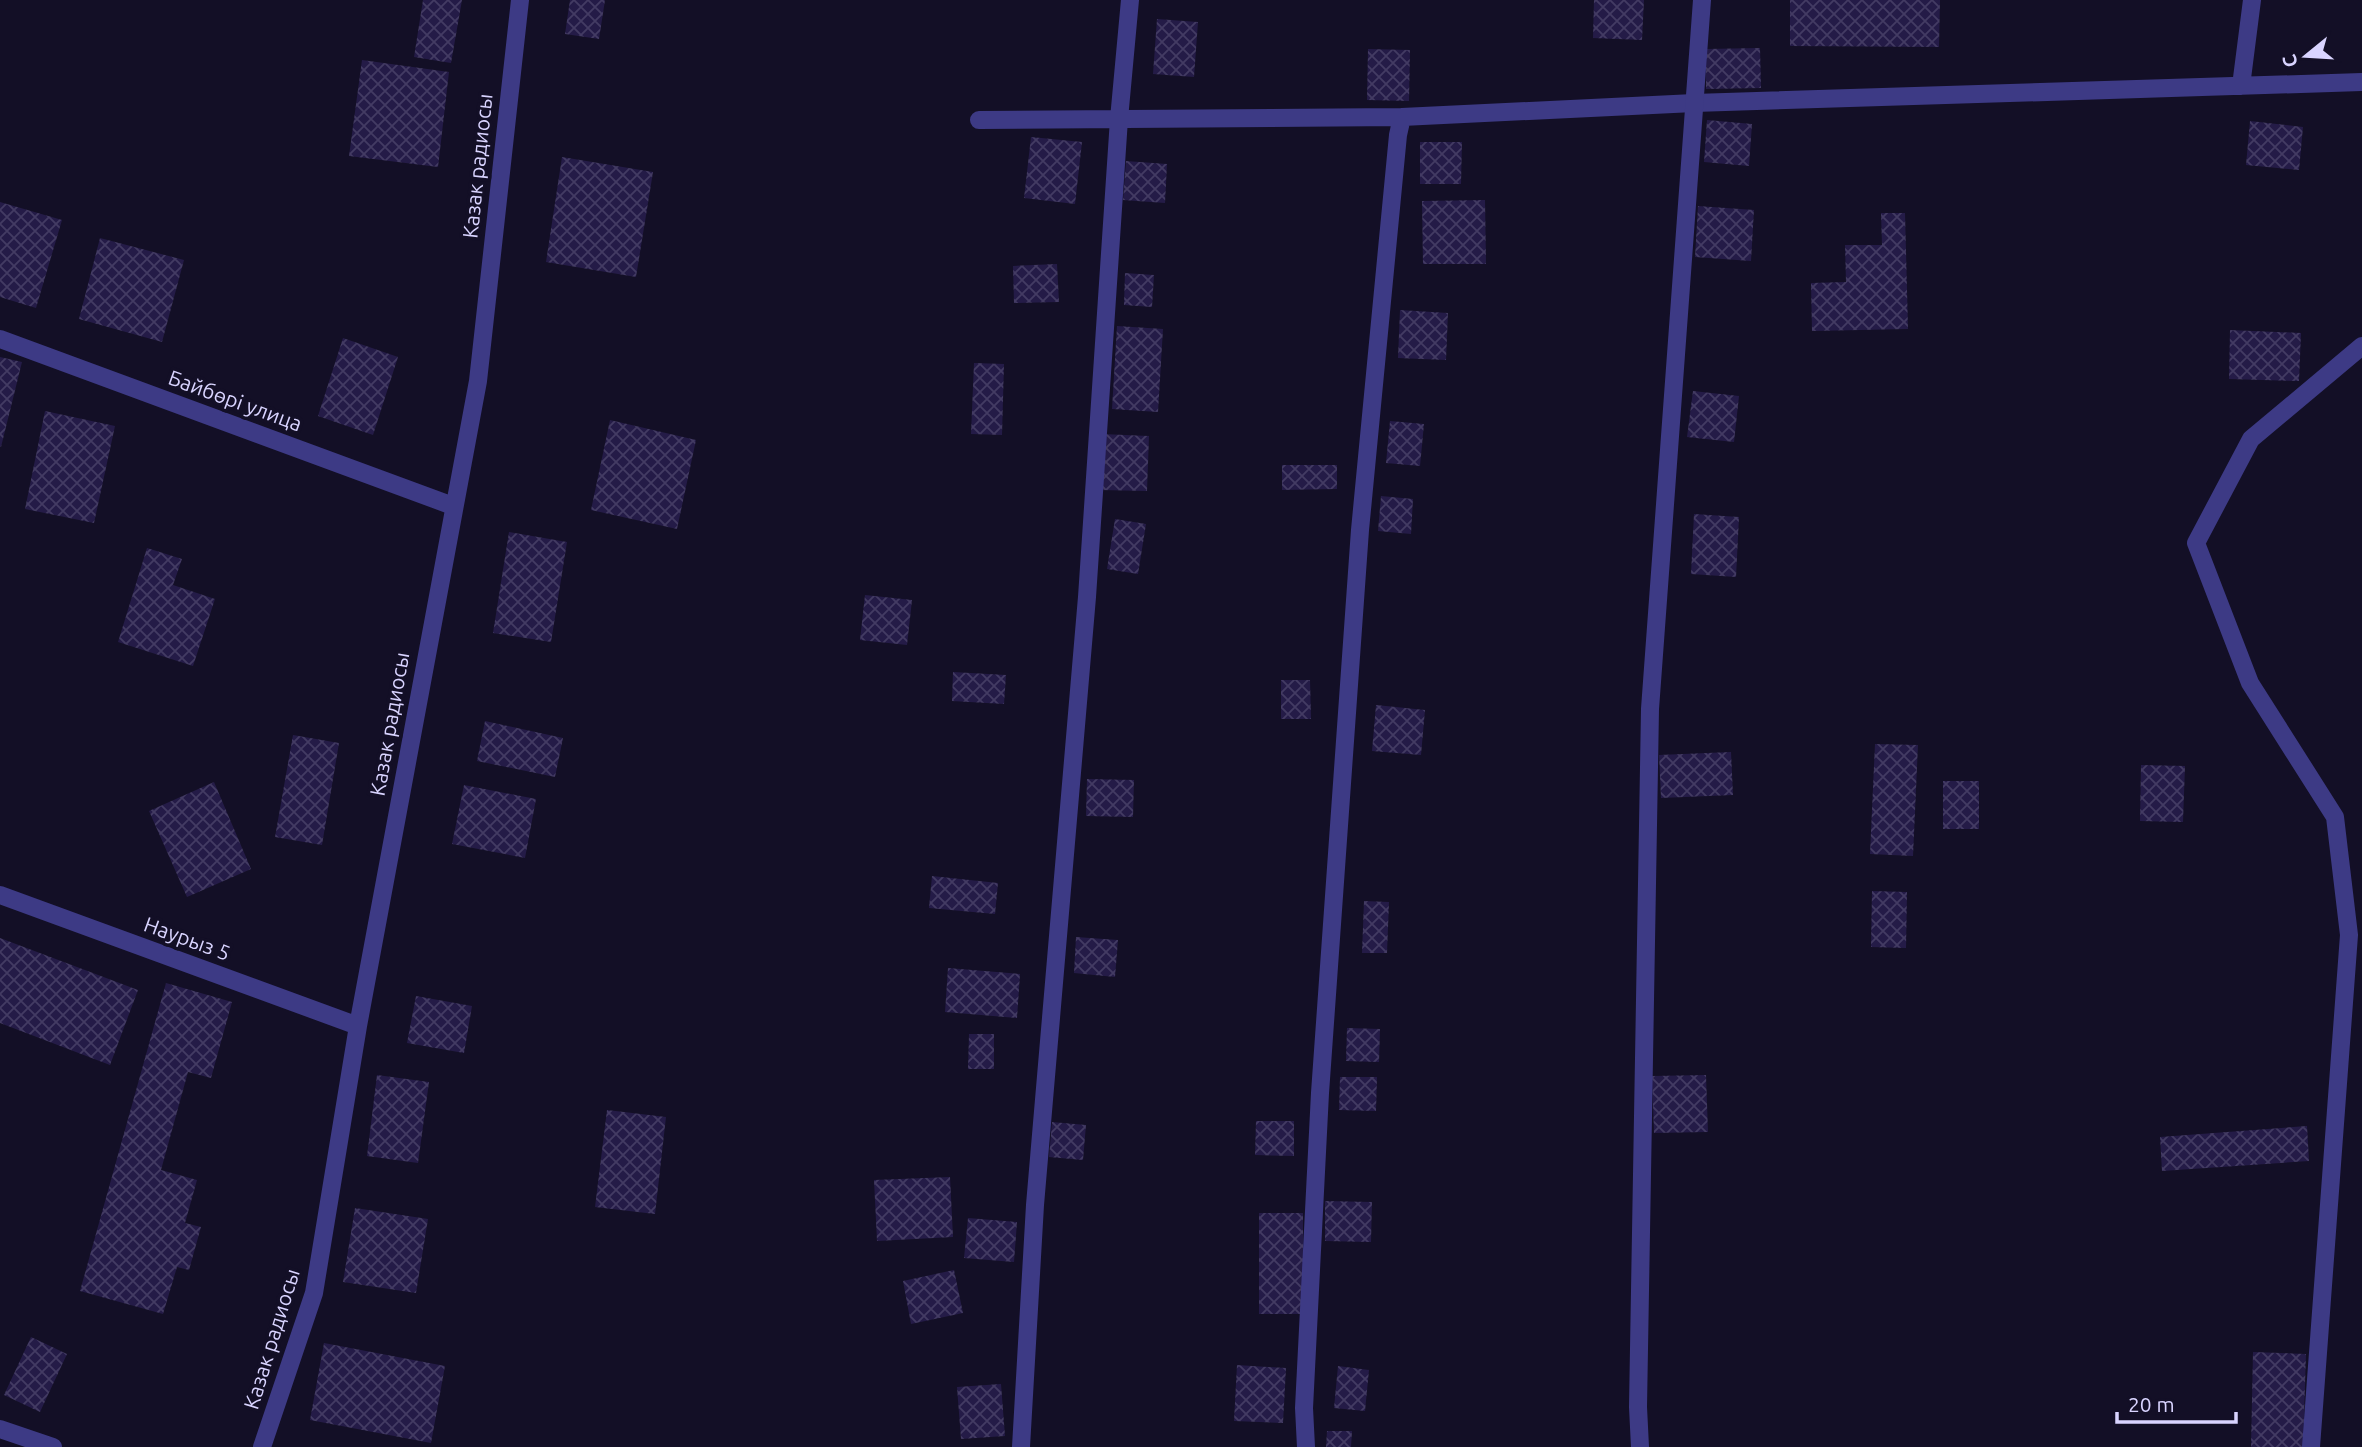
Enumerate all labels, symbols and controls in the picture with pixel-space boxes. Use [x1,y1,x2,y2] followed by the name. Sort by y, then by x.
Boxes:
[2271,21,2341,91] north arrow
[2277,52,2302,70] text: С
[457,92,497,240] street label: Казак радиосы
[165,365,305,435] street label: Байбөрі улица
[365,650,413,798] street label: Казак радиосы
[141,911,234,965] street label: Наурыз 5
[238,1266,304,1412] street label: Казак радиосы
[2117,1380,2236,1424] scale bar
[2128,1392,2175,1416] text: 20 m

